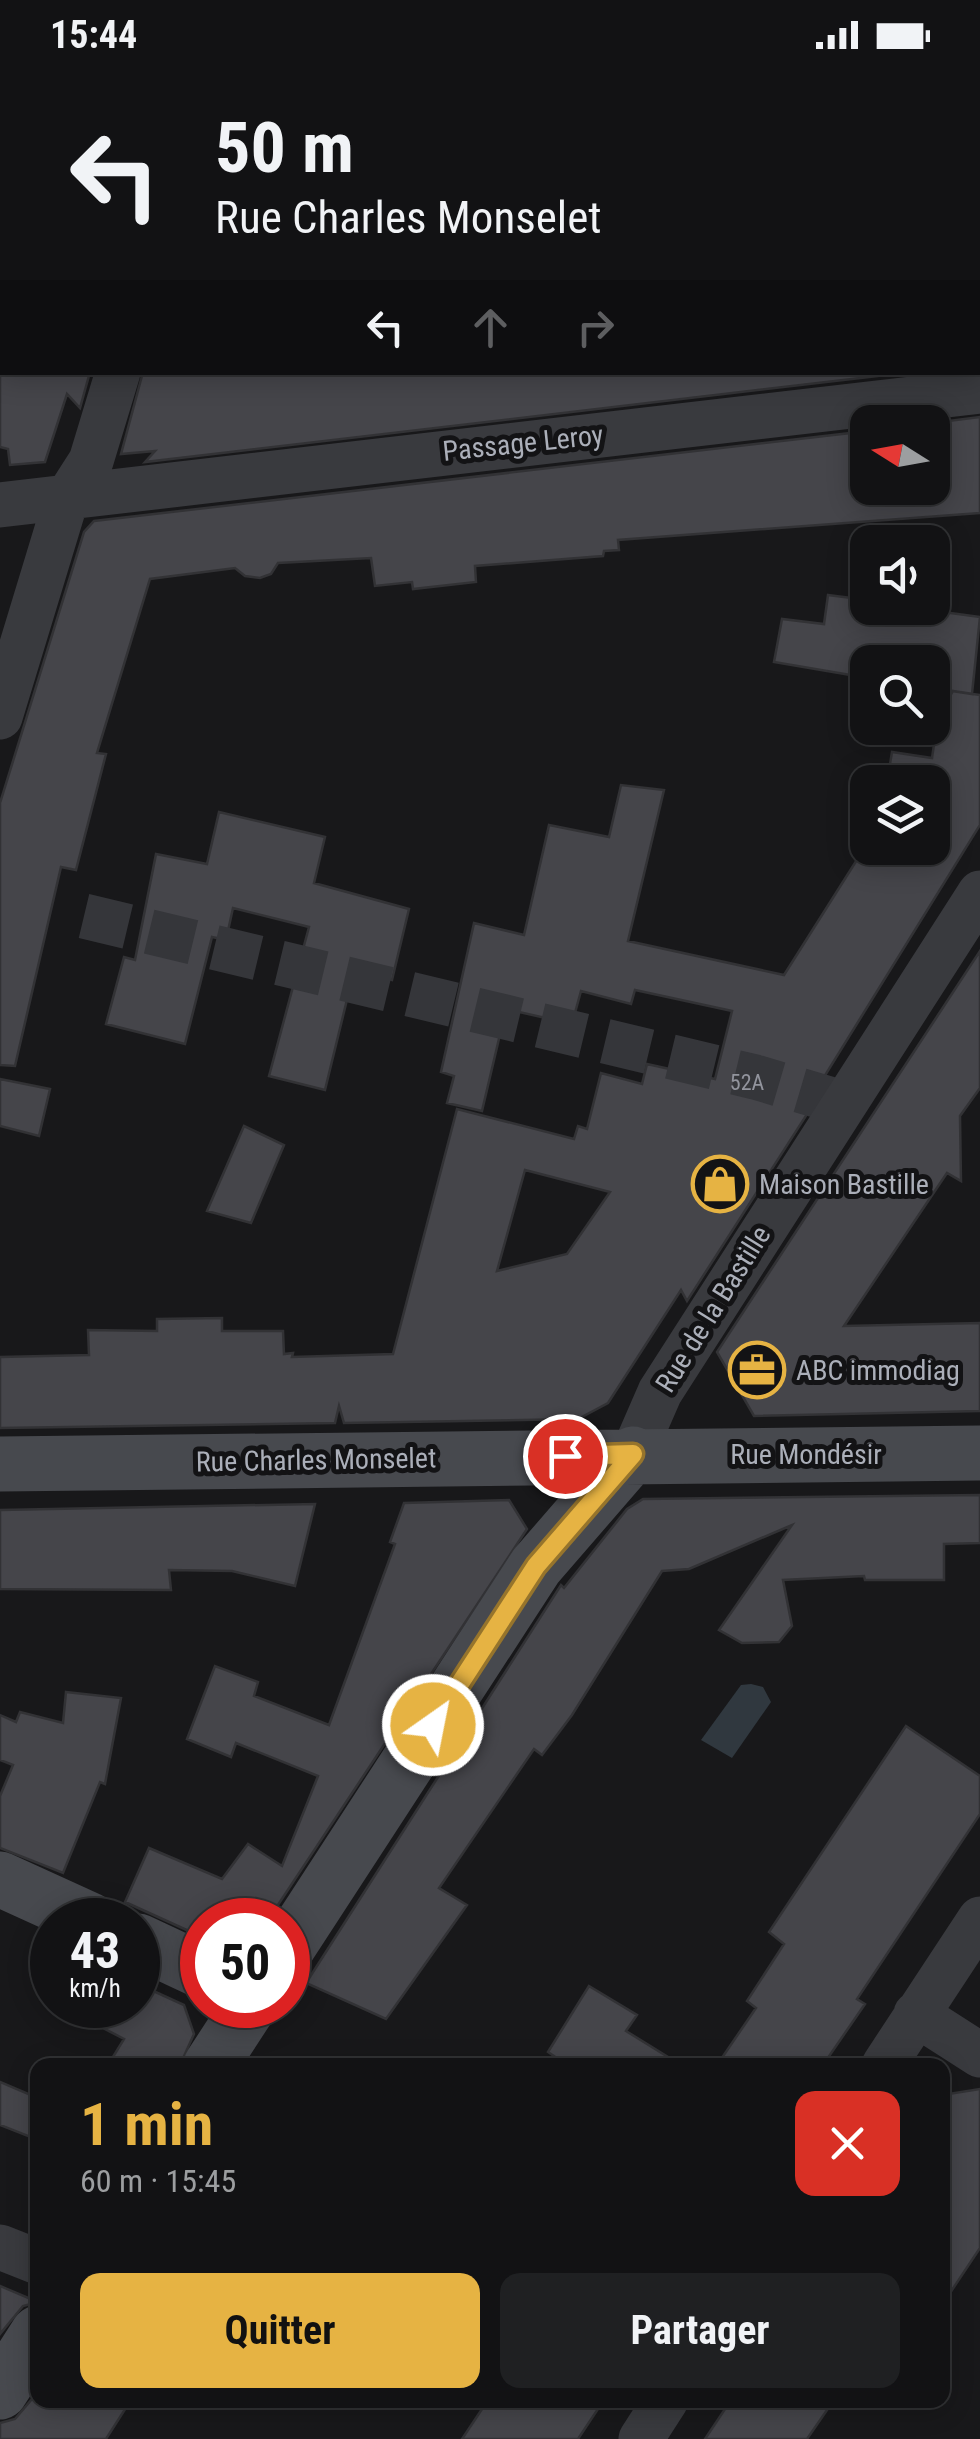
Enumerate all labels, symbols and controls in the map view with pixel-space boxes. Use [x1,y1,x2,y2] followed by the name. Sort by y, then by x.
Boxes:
[50,13,137,57] text: 15:44
[215,107,354,189] text: 50 m
[50,110,180,240] icon: left
[215,191,602,244] text: Rue Charles Monselet
[358,300,413,355] icon: left
[463,300,518,355] icon: ahead
[568,300,623,355] icon: right
[850,405,950,505] north arrow
[850,405,950,865] map controls
[441,418,605,468] street label: Passage Leroy
[850,525,950,625] button: sound
[850,645,950,745] button: search
[850,765,950,865] button: layers
[730,1070,765,1095] house number: 52A
[690,1154,750,1214] shop icon: Maison Bastille
[759,1168,929,1201] place label: Maison Bastille
[649,1220,777,1398] street label: Rue de la Bastille
[727,1340,787,1400] office icon: ABC immodiag
[796,1354,960,1387] place label: ABC immodiag
[523,1414,608,1499] pin
[538,1429,593,1484] icon: arrive
[730,1438,882,1471] street label: Rue Mondésir
[195,1441,437,1479] street label: Rue Charles Monselet
[381,1673,485,1777] position arrow
[180,1898,310,2028] speed limit sign: 50
[70,1922,120,1980] text: 43
[69,1974,121,2003] text: km/h
[80,2089,213,2160] text: 1 min
[795,2091,900,2196] button: close
[80,2162,236,2200] text: 60 m · 15:45
[80,2273,480,2388] button: Quitter
[500,2273,900,2388] button: Partager

